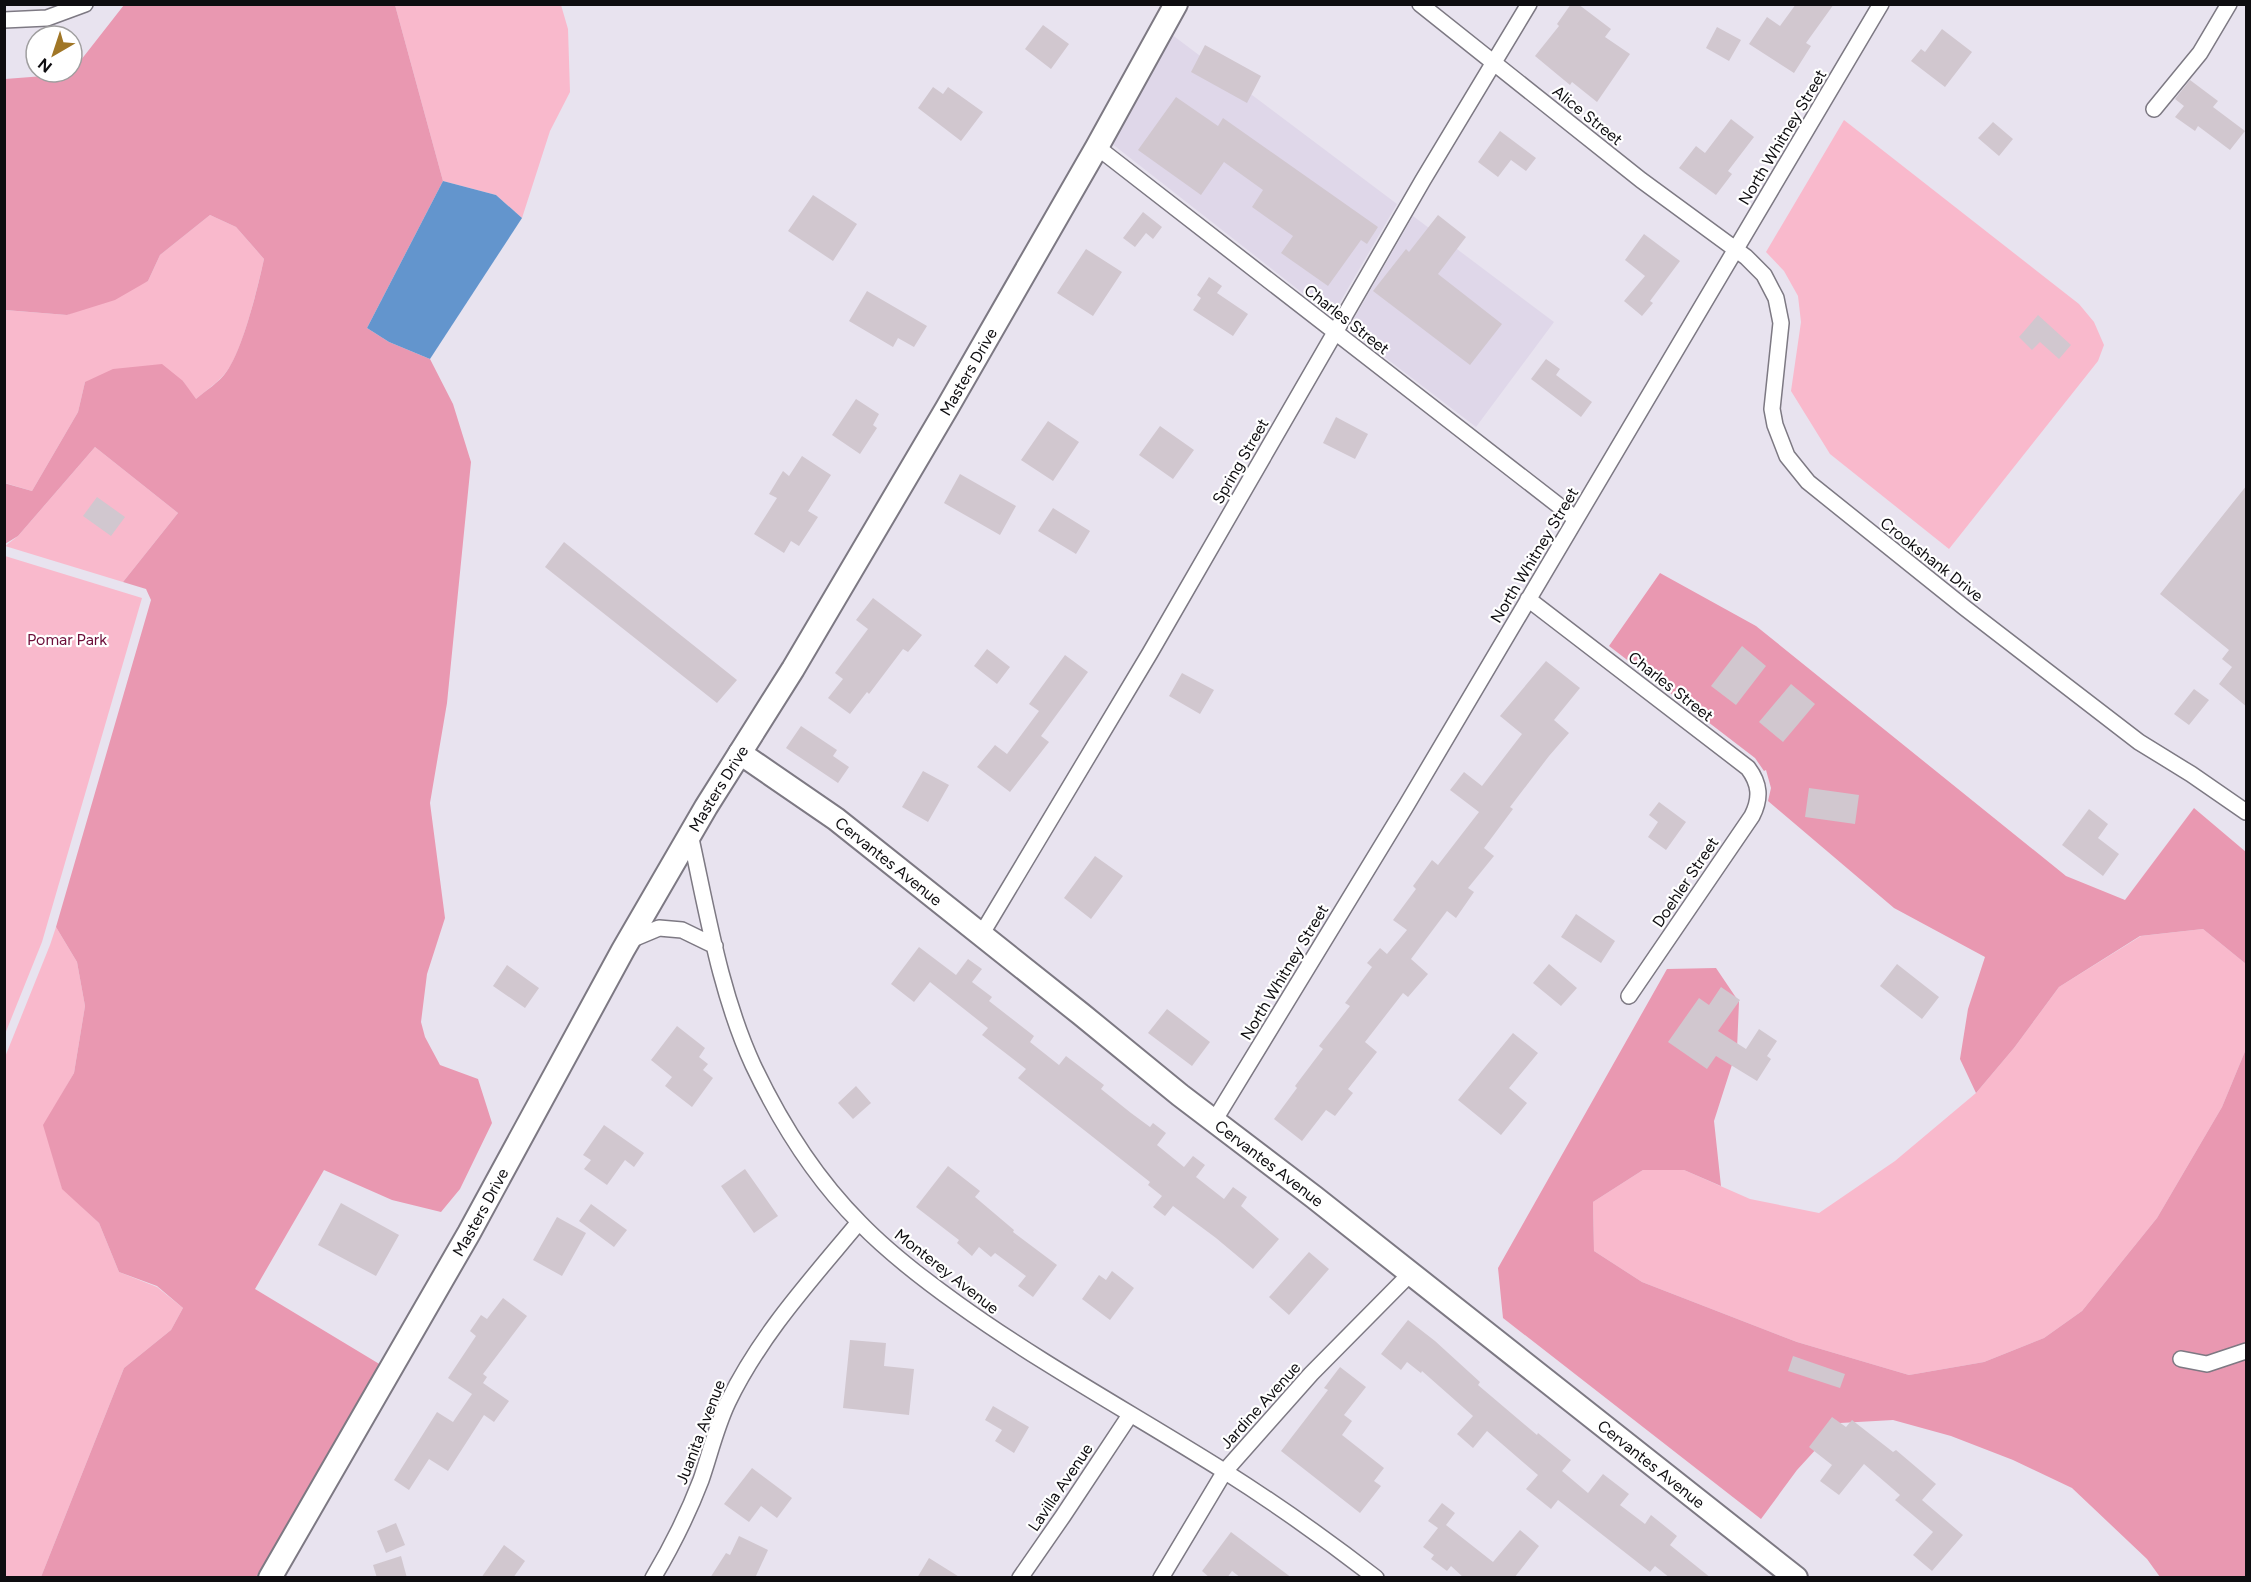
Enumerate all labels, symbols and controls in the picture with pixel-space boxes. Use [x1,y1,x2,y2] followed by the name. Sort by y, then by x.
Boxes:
[24,24,84,84] north arrow
[34,54,56,77] text: N
[1734,66,1830,208] street label: North Whitney Street
[1549,82,1626,149] street label: Alice Street
[1300,280,1393,358] street label: Charles Street
[936,324,1001,419] street label: Masters Drive
[1208,415,1273,507] street label: Spring Street
[1486,484,1582,626] street label: North Whitney Street
[1876,513,1987,606] street label: Crookshank Drive
[27,630,107,649] park label: Pomar Park
[1624,647,1717,725] street label: Charles Street
[685,742,753,835] street label: Masters Drive
[831,813,946,910] street label: Cervantes Avenue
[1648,834,1722,931] street label: Doehler Street
[1236,901,1332,1043] street label: North Whitney Street
[1211,1116,1327,1211] street label: Cervantes Avenue
[449,1165,513,1260] street label: Masters Drive
[891,1225,1003,1318] street label: Monterey Avenue
[1216,1358,1305,1453] street label: Jardine Avenue
[672,1377,729,1487] street label: Juanita Avenue
[1594,1416,1709,1512] street label: Cervantes Avenue
[1024,1440,1097,1535] street label: Lavilla Avenue

